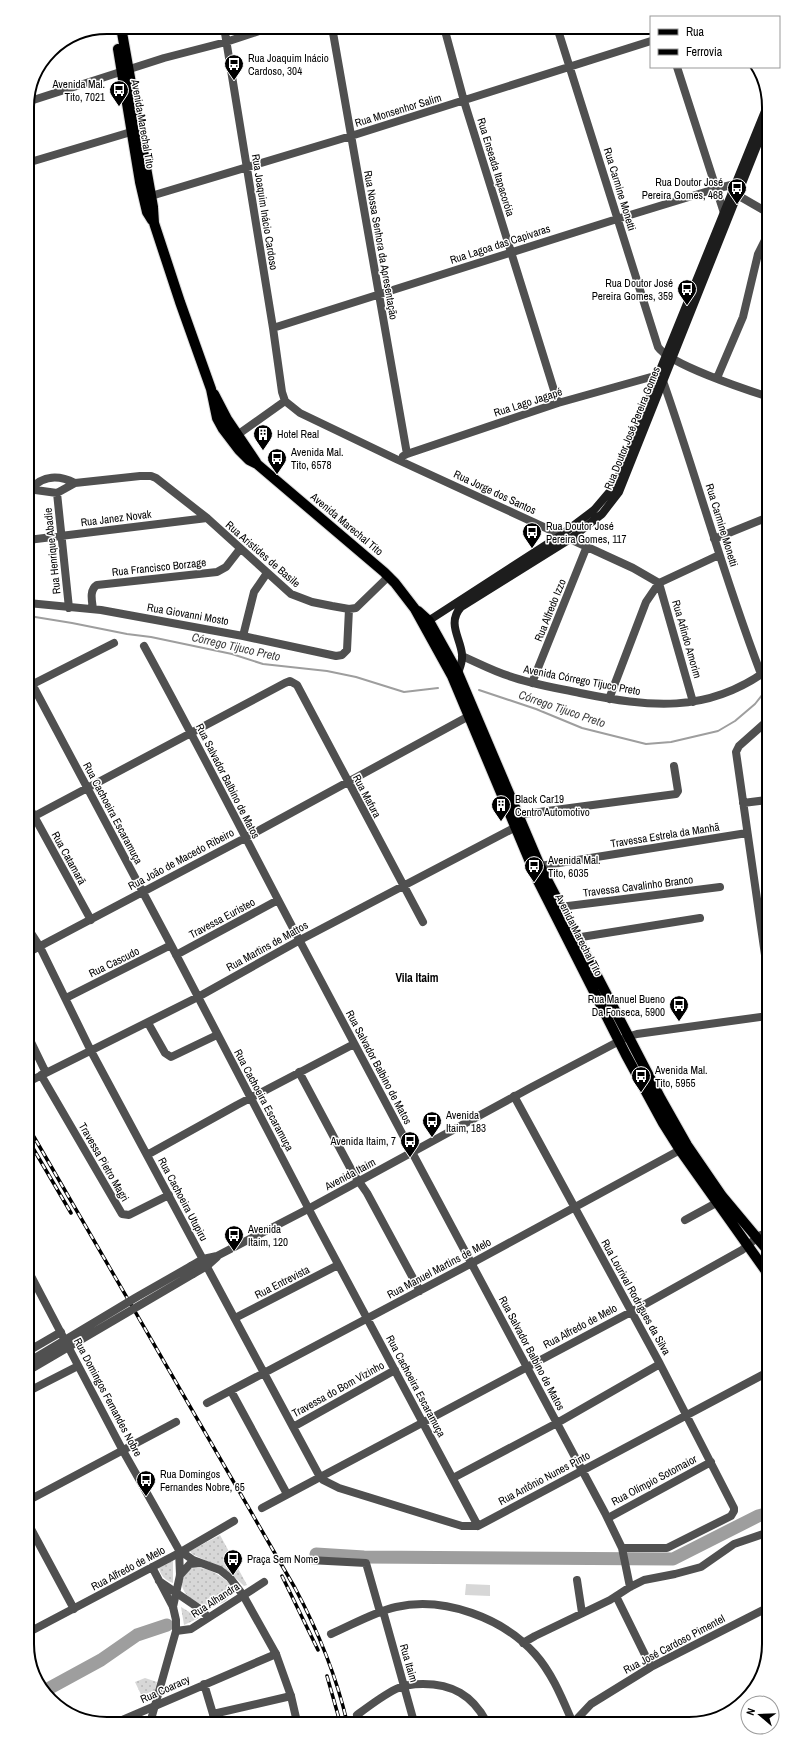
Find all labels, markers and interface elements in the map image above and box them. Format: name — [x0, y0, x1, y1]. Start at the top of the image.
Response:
legend — [650, 16, 780, 68]
text: Rua — [686, 24, 705, 40]
text: Ferrovia — [686, 44, 723, 60]
place label: Rua Joaquim Inácio Cardoso, 304 — [248, 51, 329, 78]
bus stop icon: Rua Joaquim Inácio Cardoso, 304 — [223, 53, 245, 81]
place label: Avenida Mal. Tito, 7021 — [52, 77, 105, 104]
street label: Avenida Marechal Tito — [128, 77, 158, 170]
bus stop icon: Avenida Mal. Tito, 7021 — [108, 79, 130, 107]
street label: Rua Monsenhor Salim — [353, 90, 443, 130]
street label: Rua Enseada Itapacoróia — [474, 116, 518, 218]
street label: Rua Carmine Monetti — [601, 146, 639, 232]
street label: Rua Joaquim Inácio Cardoso — [249, 153, 281, 271]
street label: Rua Nossa Senhora da Apresentação — [361, 169, 401, 321]
place label: Rua Doutor José Pereira Gomes, 468 — [642, 175, 723, 202]
bus stop icon: Rua Doutor José Pereira Gomes, 468 — [726, 177, 748, 205]
street label: Rua Lagoa das Capivaras — [448, 221, 552, 267]
place label: Rua Doutor José Pereira Gomes, 359 — [592, 276, 673, 303]
bus stop icon: Rua Doutor José Pereira Gomes, 359 — [676, 278, 698, 306]
street label: Rua Doutor José Pereira Gomes — [601, 364, 663, 492]
street label: Rua Lago Jagapé — [492, 384, 564, 420]
building icon: Hotel Real — [252, 423, 274, 451]
place label: Hotel Real — [277, 427, 319, 441]
place label: Avenida Mal. Tito, 6578 — [290, 445, 344, 472]
bus stop icon: Avenida Mal. Tito, 6578 — [266, 447, 288, 475]
street label: Rua Jorge dos Santos — [452, 467, 539, 517]
street label: Rua Carmine Monetti — [703, 482, 741, 568]
street label: Avenida Marechal Tito — [307, 489, 386, 558]
street label: Rua Henrique Abadie — [41, 507, 63, 595]
street label: Rua Janez Novak — [80, 507, 153, 529]
street label: Rua Aristides de Basile — [223, 518, 303, 590]
place label: Rua Doutor José Pereira Gomes, 117 — [546, 519, 627, 546]
bus stop icon: Rua Doutor José Pereira Gomes, 117 — [521, 521, 543, 549]
street label: Rua Francisco Borzage — [111, 555, 207, 579]
street label: Rua Alfredo Izzo — [531, 577, 569, 643]
street label: Rua Arlindo Amorim — [669, 598, 705, 680]
street label: Rua Giovanni Mosto — [146, 600, 230, 628]
water label: Córrego Tijuco Preto — [190, 629, 282, 665]
street label: Avenida Córrego Tijuco Preto — [521, 662, 642, 698]
water label: Córrego Tijuco Preto — [517, 687, 608, 731]
street label: Rua Salvador Balbino de Matos — [193, 721, 263, 841]
street label: Rua Cachoeira Escaramuça — [80, 760, 146, 866]
street label: Rua Mafura — [350, 772, 384, 820]
place label: Black Car19 Centro Automotivo — [515, 792, 590, 819]
building icon: Black Car19 Centro Automotivo — [490, 794, 512, 822]
street label: Travessa Estrela da Manhã — [610, 819, 720, 851]
street label: Rua João de Macedo Ribeiro — [126, 825, 236, 893]
street label: Rua Catamarã — [49, 829, 89, 887]
place label: Avenida Mal. Tito, 6035 — [547, 853, 601, 880]
bus stop icon: Avenida Mal. Tito, 6035 — [523, 855, 545, 883]
street label: Travessa Cavalinho Branco — [582, 872, 694, 900]
street label: Avenida Marechal Tito — [552, 891, 606, 978]
street label: Travessa Euristeo — [187, 895, 257, 941]
street label: Rua Martins de Mattos — [224, 918, 311, 974]
street label: Rua Cascudo — [86, 944, 142, 980]
district label: Vila Itaim — [395, 970, 439, 986]
place label: Rua Manuel Bueno Da Fonseca, 5900 — [588, 992, 665, 1019]
bus stop icon: Rua Manuel Bueno Da Fonseca, 5900 — [668, 994, 690, 1022]
street label: Rua Salvador Balbino de Matos — [343, 1007, 415, 1127]
street label: Rua Cachoeira Escaramuça — [231, 1047, 297, 1153]
place label: Avenida Mal. Tito, 5955 — [654, 1063, 708, 1090]
bus stop icon: Avenida Mal. Tito, 5955 — [630, 1065, 652, 1093]
place label: Avenida Itaim, 183 — [445, 1108, 486, 1135]
bus stop icon: Avenida Itaim, 183 — [421, 1110, 443, 1138]
street label: Travessa Pietro Magri — [76, 1120, 132, 1204]
bus stop icon: Avenida Itaim, 7 — [399, 1130, 421, 1158]
place label: Avenida Itaim, 7 — [329, 1134, 396, 1148]
street label: Rua Cachoeira Utupiru — [155, 1155, 211, 1243]
street label: Avenida Itaim — [321, 1155, 378, 1194]
place label: Avenida Itaim, 120 — [247, 1222, 288, 1249]
bus stop icon: Avenida Itaim, 120 — [223, 1224, 245, 1252]
street label: Rua Manuel Martins de Melo — [385, 1235, 493, 1301]
street label: Rua Lourival Rodrigues da Silva — [598, 1237, 674, 1357]
street label: Rua Entrevista — [252, 1262, 312, 1302]
street label: Rua Salvador Balbino de Matos — [496, 1293, 568, 1413]
street label: Rua Alfredo de Melo — [541, 1301, 619, 1351]
street label: Rua Cachoeira Escaramuça — [383, 1333, 449, 1439]
street label: Rua Domingos Fernandes Nobre — [71, 1335, 145, 1459]
street label: Travessa do Bom Vizinho — [289, 1358, 387, 1420]
street label: Rua Antônio Nunes Pinto — [496, 1448, 592, 1508]
street label: Rua Olímpio Sotomaior — [609, 1452, 699, 1508]
place label: Rua Domingos Fernandes Nobre, 65 — [160, 1467, 245, 1494]
bus stop icon: Rua Domingos Fernandes Nobre, 65 — [135, 1469, 157, 1497]
street label: Rua Alfredo de Melo — [89, 1543, 167, 1593]
bus stop icon: Praça Sem Nome — [222, 1548, 244, 1576]
place label: Praça Sem Nome — [247, 1552, 318, 1566]
street label: Rua Alhandra — [188, 1579, 242, 1621]
street label: Rua José Cardoso Pimentel — [621, 1611, 727, 1677]
street label: Rua Itaim — [397, 1642, 421, 1684]
street label: Rua Coaracy — [138, 1672, 192, 1706]
north arrow — [740, 1695, 780, 1735]
text: N — [743, 1706, 758, 1717]

